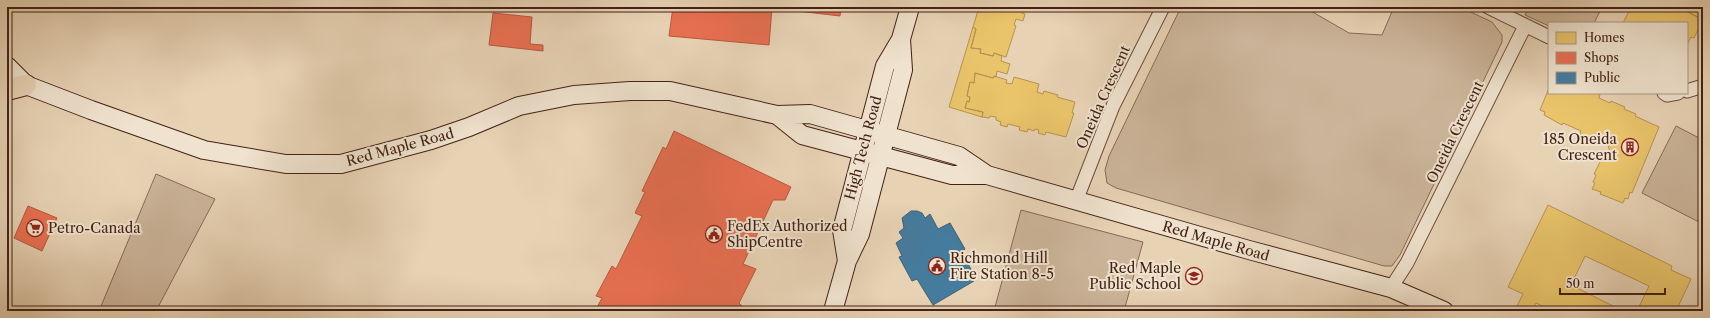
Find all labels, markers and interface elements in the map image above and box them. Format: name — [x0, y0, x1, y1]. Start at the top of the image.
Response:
legend — [1548, 22, 1688, 94]
text: Homes — [1584, 30, 1624, 45]
street label: Oneida Crescent — [1072, 42, 1134, 152]
text: Shops — [1584, 50, 1619, 65]
text: Public — [1584, 70, 1620, 85]
street label: Oneida Crescent — [1423, 78, 1488, 186]
street label: High Tech Road — [840, 93, 886, 202]
street label: Red Maple Road — [344, 124, 456, 170]
place label: 185 Oneida Crescent — [1543, 130, 1618, 164]
building icon: 185 Oneida Crescent — [1620, 137, 1640, 157]
place label: FedEx Authorized ShipCentre — [727, 217, 848, 251]
street label: Red Maple Road — [1160, 217, 1272, 265]
supermarket icon: Petro-Canada — [25, 218, 45, 238]
place label: Petro-Canada — [48, 219, 141, 237]
public building icon: FedEx Authorized ShipCentre — [704, 224, 724, 244]
place label: Richmond Hill Fire Station 8-5 — [950, 249, 1054, 283]
public building icon: Richmond Hill Fire Station 8-5 — [927, 256, 947, 276]
place label: Red Maple Public School — [1089, 259, 1181, 293]
school or university icon: Red Maple Public School — [1184, 266, 1204, 286]
scale bar — [1560, 270, 1665, 296]
text: 50 m — [1566, 276, 1595, 291]

